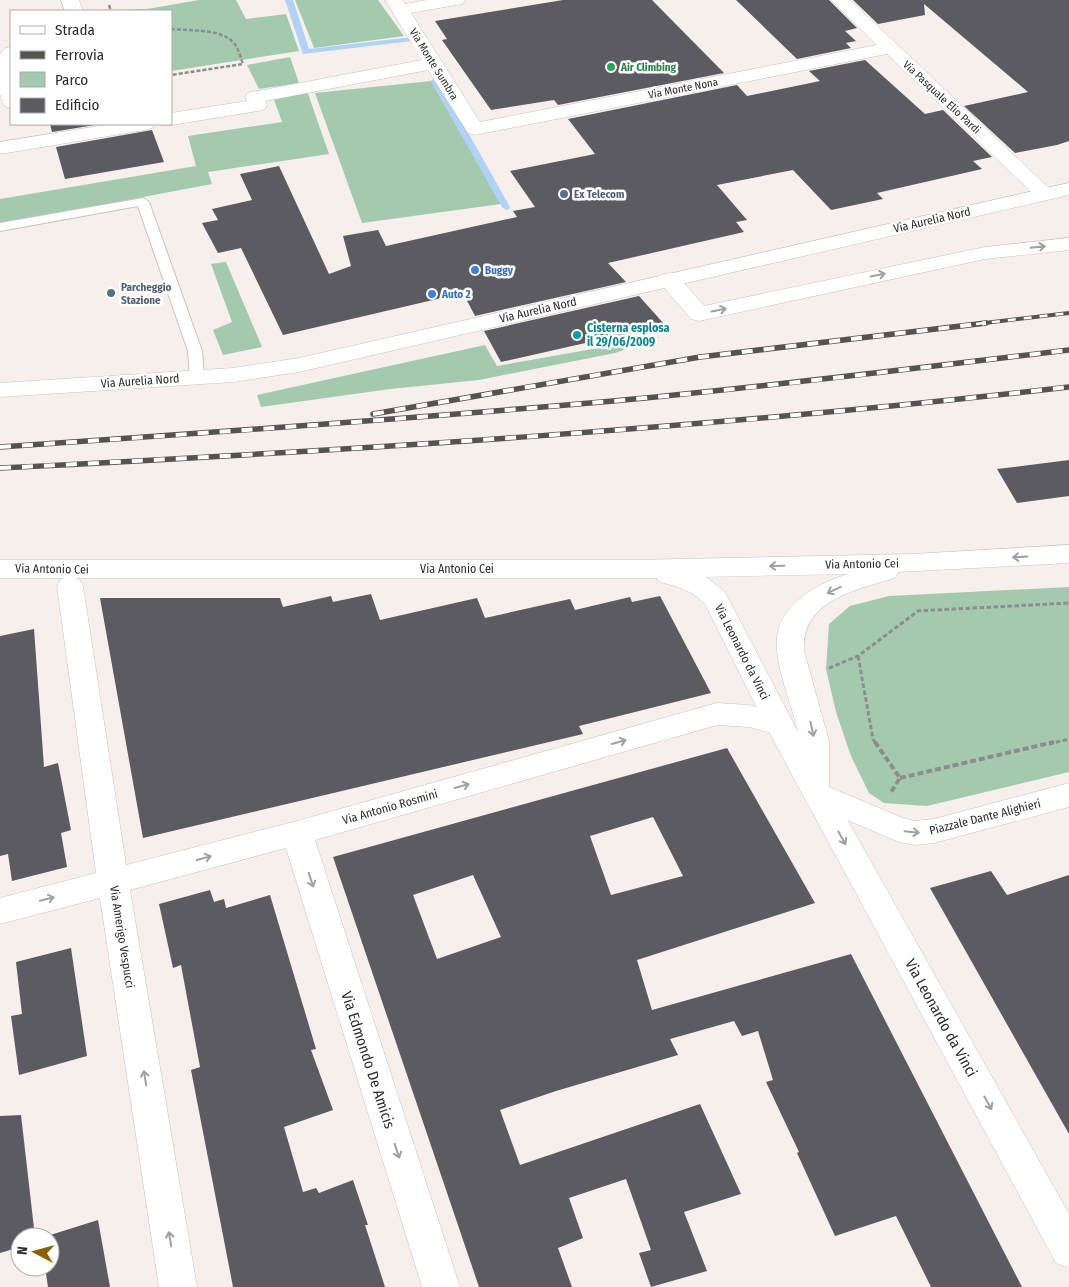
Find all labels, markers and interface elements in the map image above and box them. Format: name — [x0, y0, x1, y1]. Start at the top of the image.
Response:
legend — [10, 10, 172, 125]
text: Strada — [55, 21, 95, 39]
street label: Via Monte Sumbra — [406, 26, 461, 102]
text: Ferrovia — [55, 46, 104, 64]
street label: Via Pasquale Elio Pardi — [900, 58, 983, 137]
marker: Air Climbing — [605, 61, 617, 73]
place label: Air Climbing — [620, 61, 677, 74]
text: Parco — [55, 71, 88, 89]
street label: Via Monte Nona — [647, 75, 719, 102]
text: Edificio — [55, 96, 100, 114]
marker: Ex Telecom — [558, 188, 570, 200]
place label: Ex Telecom — [574, 188, 624, 201]
street label: Via Aurelia Nord — [892, 204, 972, 236]
one-way arrow — [1029, 242, 1045, 252]
marker: Buggy — [469, 264, 481, 276]
place label: Buggy — [485, 264, 514, 277]
one-way arrow — [869, 270, 885, 280]
place label: Parcheggio Stazione — [121, 281, 172, 307]
marker: Parcheggio Stazione — [105, 287, 117, 299]
marker: Auto 2 — [426, 288, 438, 300]
place label: Auto 2 — [441, 288, 471, 301]
street label: Via Aurelia Nord — [498, 294, 578, 326]
one-way arrow — [710, 305, 726, 314]
place label: Cisterna esplosa il 29/06/2009 — [587, 321, 670, 349]
marker: Cisterna esplosa il 29/06/2009 — [571, 329, 583, 341]
street label: Via Aurelia Nord — [100, 371, 180, 391]
one-way arrow — [1013, 553, 1029, 562]
street label: Via Antonio Cei — [825, 556, 899, 572]
street label: Via Antonio Cei — [15, 561, 89, 577]
one-way arrow — [769, 561, 785, 570]
street label: Via Antonio Cei — [420, 562, 494, 576]
one-way arrow — [827, 586, 842, 596]
street label: Via Leonardo da Vinci — [712, 602, 772, 702]
one-way arrow — [808, 721, 817, 737]
one-way arrow — [610, 737, 626, 746]
one-way arrow — [454, 781, 470, 791]
street label: Via Antonio Rosmini — [341, 787, 439, 827]
street label: Piazzale Dante Alighieri — [928, 796, 1042, 838]
one-way arrow — [904, 827, 920, 837]
one-way arrow — [838, 830, 847, 845]
one-way arrow — [196, 853, 212, 862]
one-way arrow — [307, 872, 316, 887]
street label: Via Amerigo Vespucci — [107, 885, 137, 989]
one-way arrow — [39, 894, 55, 903]
street label: Via Leonardo da Vinci — [901, 956, 981, 1080]
street label: Via Edmondo De Amicis — [337, 989, 399, 1131]
one-way arrow — [139, 1071, 149, 1087]
one-way arrow — [983, 1095, 993, 1110]
one-way arrow — [393, 1143, 403, 1159]
north arrow — [10, 1227, 60, 1277]
one-way arrow — [165, 1231, 175, 1247]
text: N — [14, 1246, 31, 1256]

